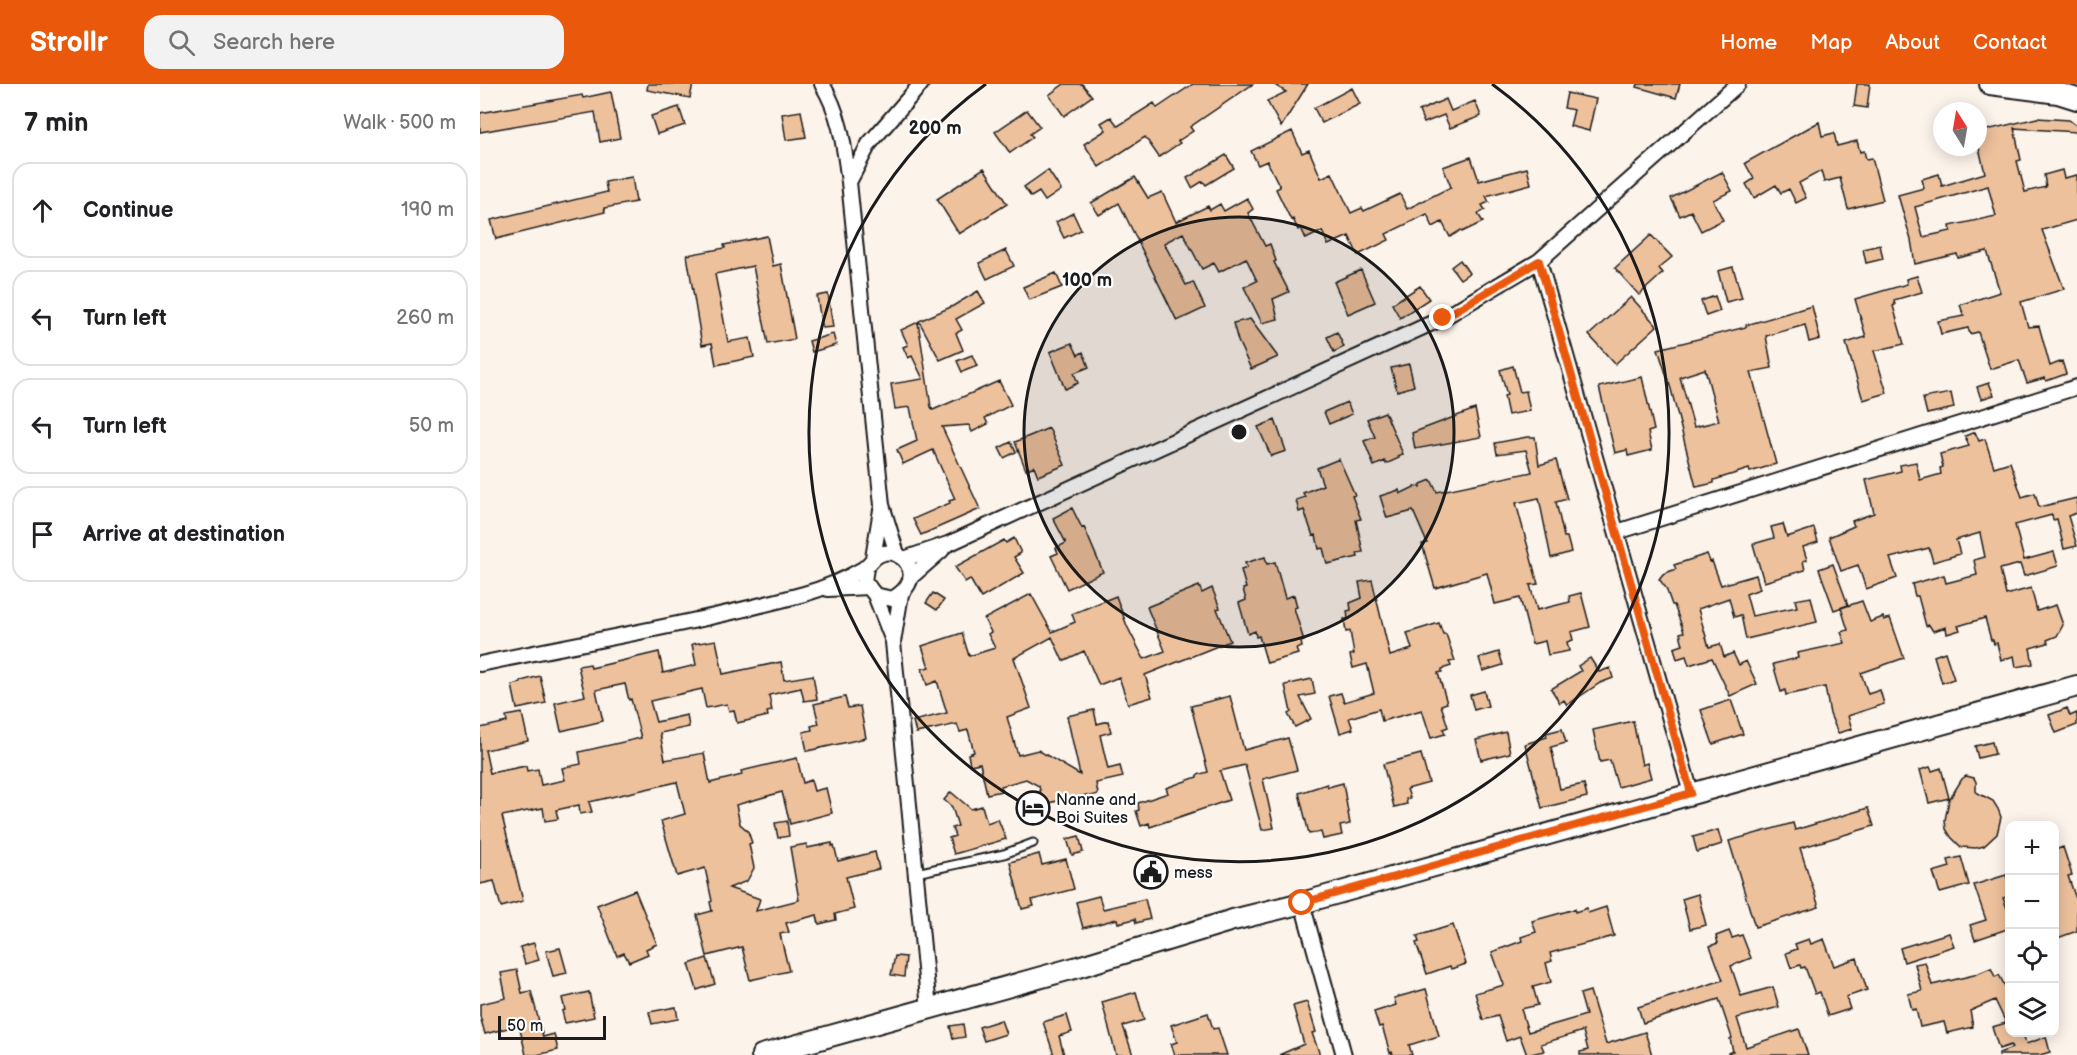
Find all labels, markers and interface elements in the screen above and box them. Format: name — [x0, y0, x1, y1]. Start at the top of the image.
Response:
search box — [144, 15, 564, 69]
text: Strollr — [30, 26, 108, 59]
icon: search — [165, 26, 198, 59]
text: Search here — [213, 29, 335, 56]
text: Home — [1720, 30, 1777, 55]
text: Map — [1810, 30, 1852, 55]
text: About — [1885, 30, 1940, 55]
text: Contact — [1973, 30, 2047, 55]
north arrow — [1933, 102, 1987, 156]
text: 7 min — [24, 108, 88, 139]
text: Walk · 500 m — [343, 111, 456, 135]
text: 200 m — [908, 118, 962, 139]
icon: ahead — [26, 194, 59, 227]
text: Continue — [83, 197, 173, 224]
text: 190 m — [401, 198, 454, 222]
text: 100 m — [1062, 270, 1112, 291]
icon: left — [26, 302, 59, 335]
route end — [1429, 304, 1455, 330]
text: Turn left — [83, 305, 167, 332]
text: 260 m — [396, 306, 454, 330]
icon: left — [26, 410, 59, 443]
text: Turn left — [83, 413, 167, 440]
text: 50 m — [409, 414, 454, 438]
centre of rings — [1229, 422, 1249, 442]
icon: arrive — [26, 518, 59, 551]
text: Arrive at destination — [83, 521, 285, 548]
hotel icon: Nanne and Boi Suites — [1015, 790, 1051, 826]
place label: Nanne and Boi Suites — [1056, 791, 1136, 828]
map controls — [2005, 821, 2059, 1037]
button: + — [2005, 821, 2059, 875]
public building icon: mess — [1133, 854, 1169, 890]
place label: mess — [1174, 864, 1213, 883]
button: − — [2005, 875, 2059, 929]
route start — [1288, 889, 1314, 915]
button: locate — [2005, 929, 2059, 983]
button: layers — [2005, 983, 2059, 1037]
scale bar — [498, 1013, 606, 1040]
text: 50 m — [507, 1017, 543, 1036]

